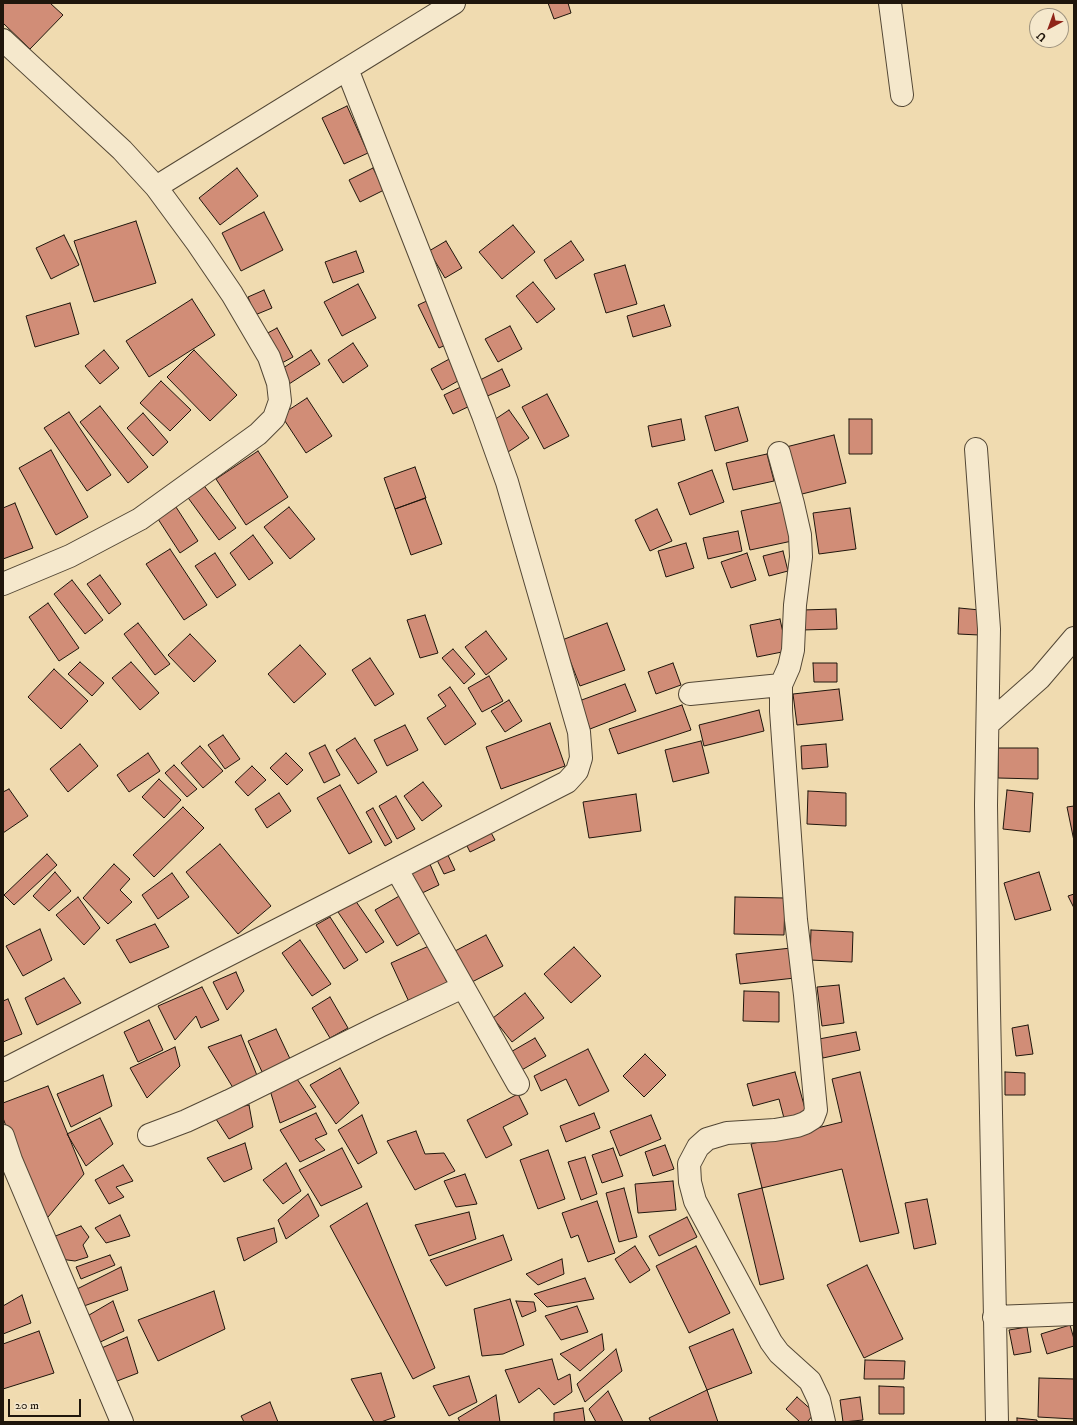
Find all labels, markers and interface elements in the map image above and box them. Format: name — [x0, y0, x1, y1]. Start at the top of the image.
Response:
north arrow — [1029, 8, 1069, 48]
text: U — [1034, 28, 1050, 44]
scale bar — [10, 1391, 83, 1417]
text: 20 m — [15, 1398, 39, 1413]

